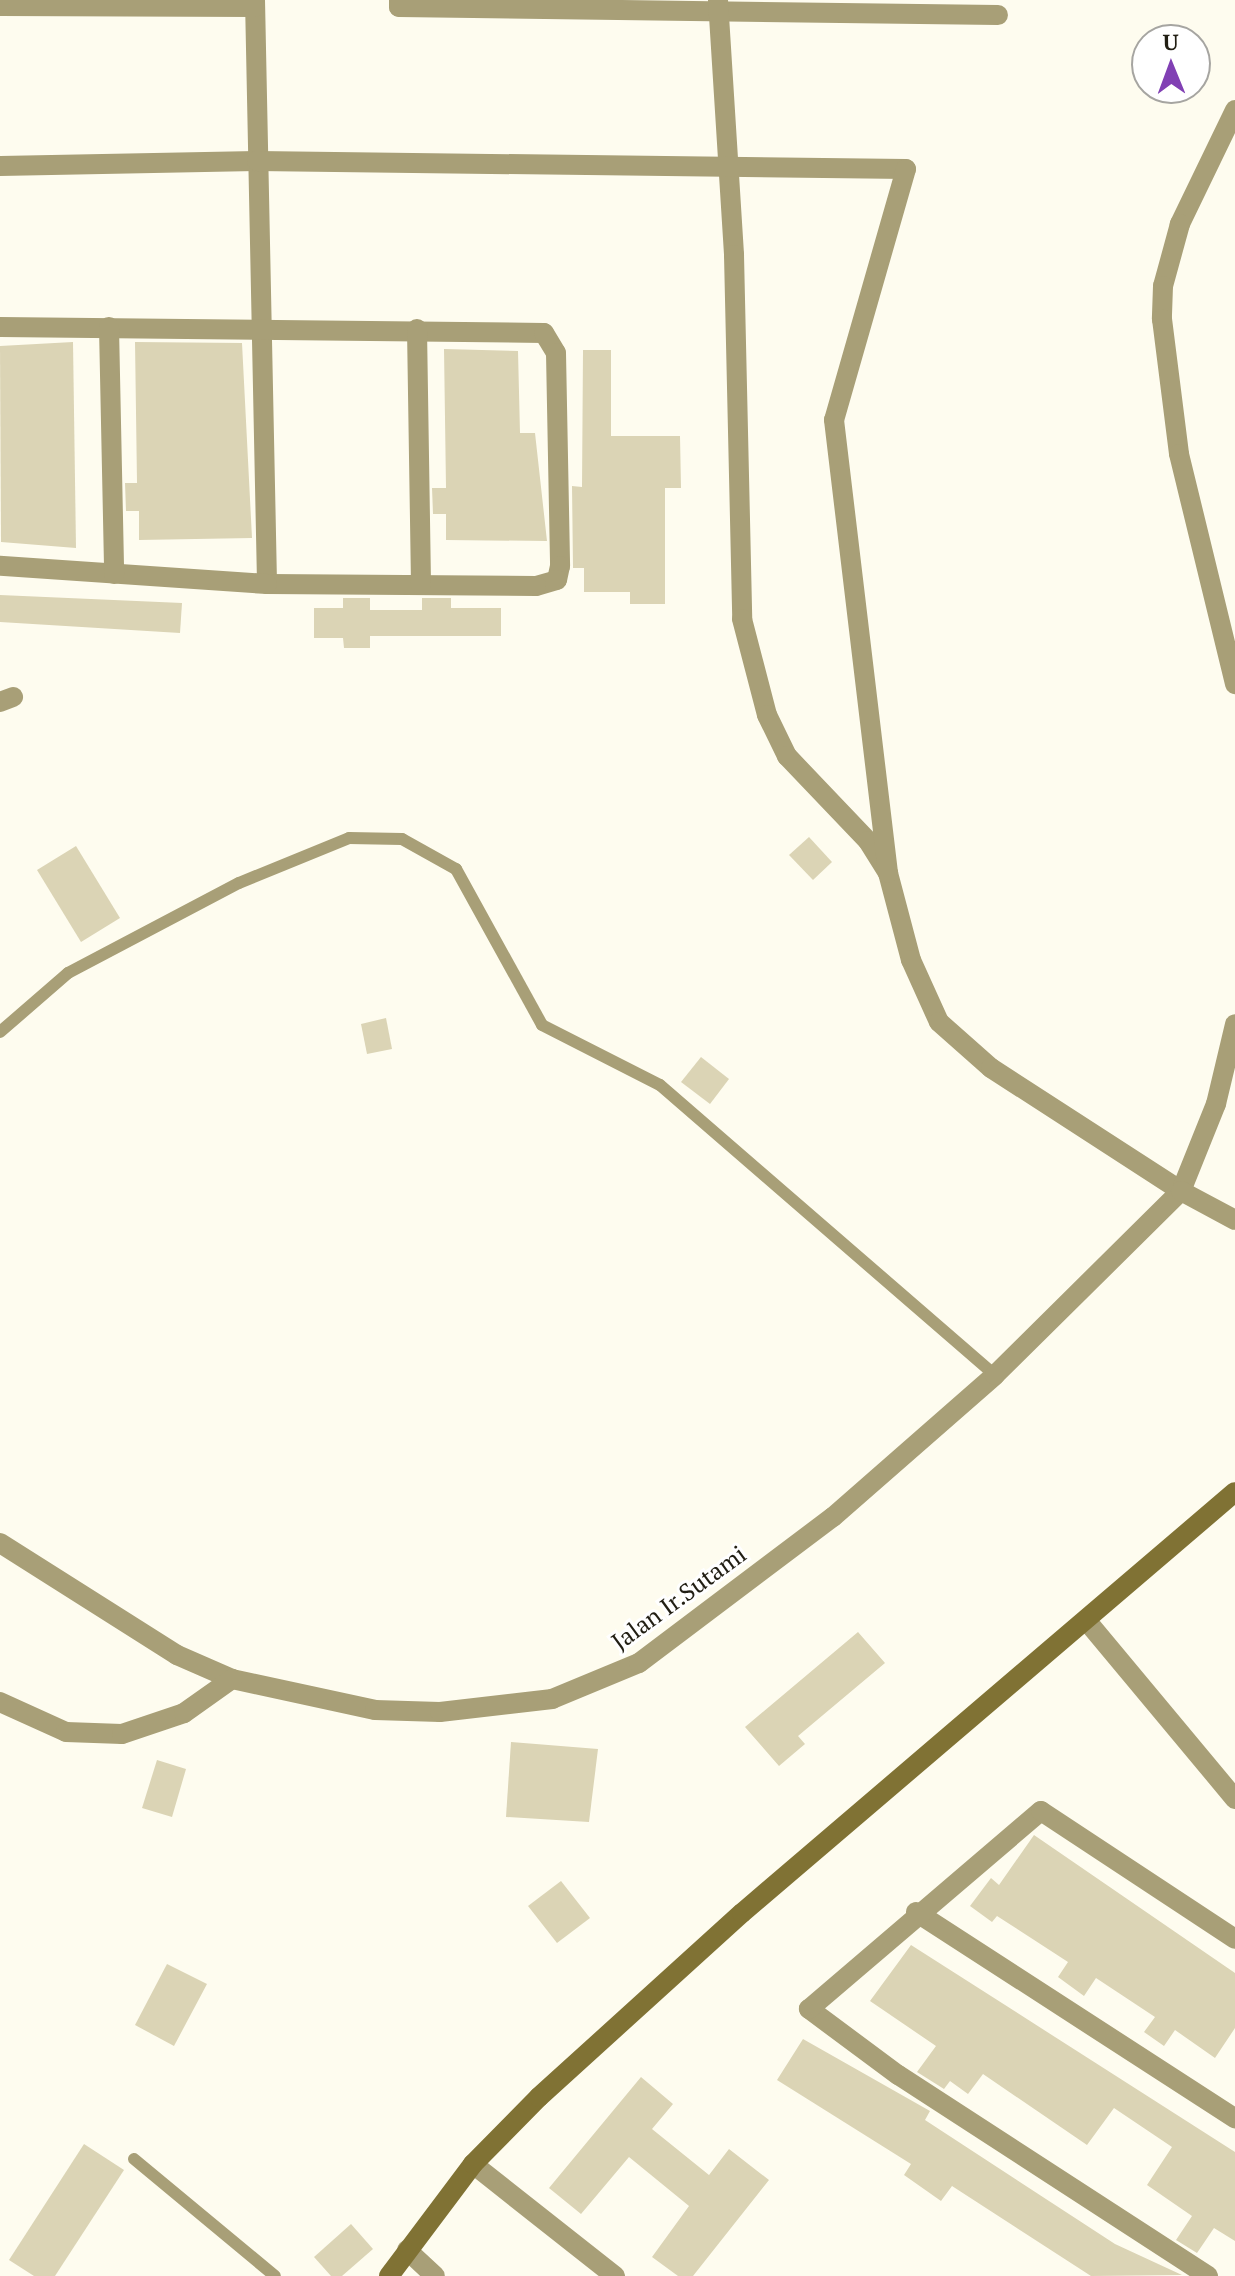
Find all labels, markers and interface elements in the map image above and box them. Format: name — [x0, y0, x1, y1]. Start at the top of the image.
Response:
north arrow — [1131, 24, 1211, 104]
text: U — [1162, 27, 1179, 56]
street label: Jalan Ir.Sutami — [606, 1540, 752, 1656]

